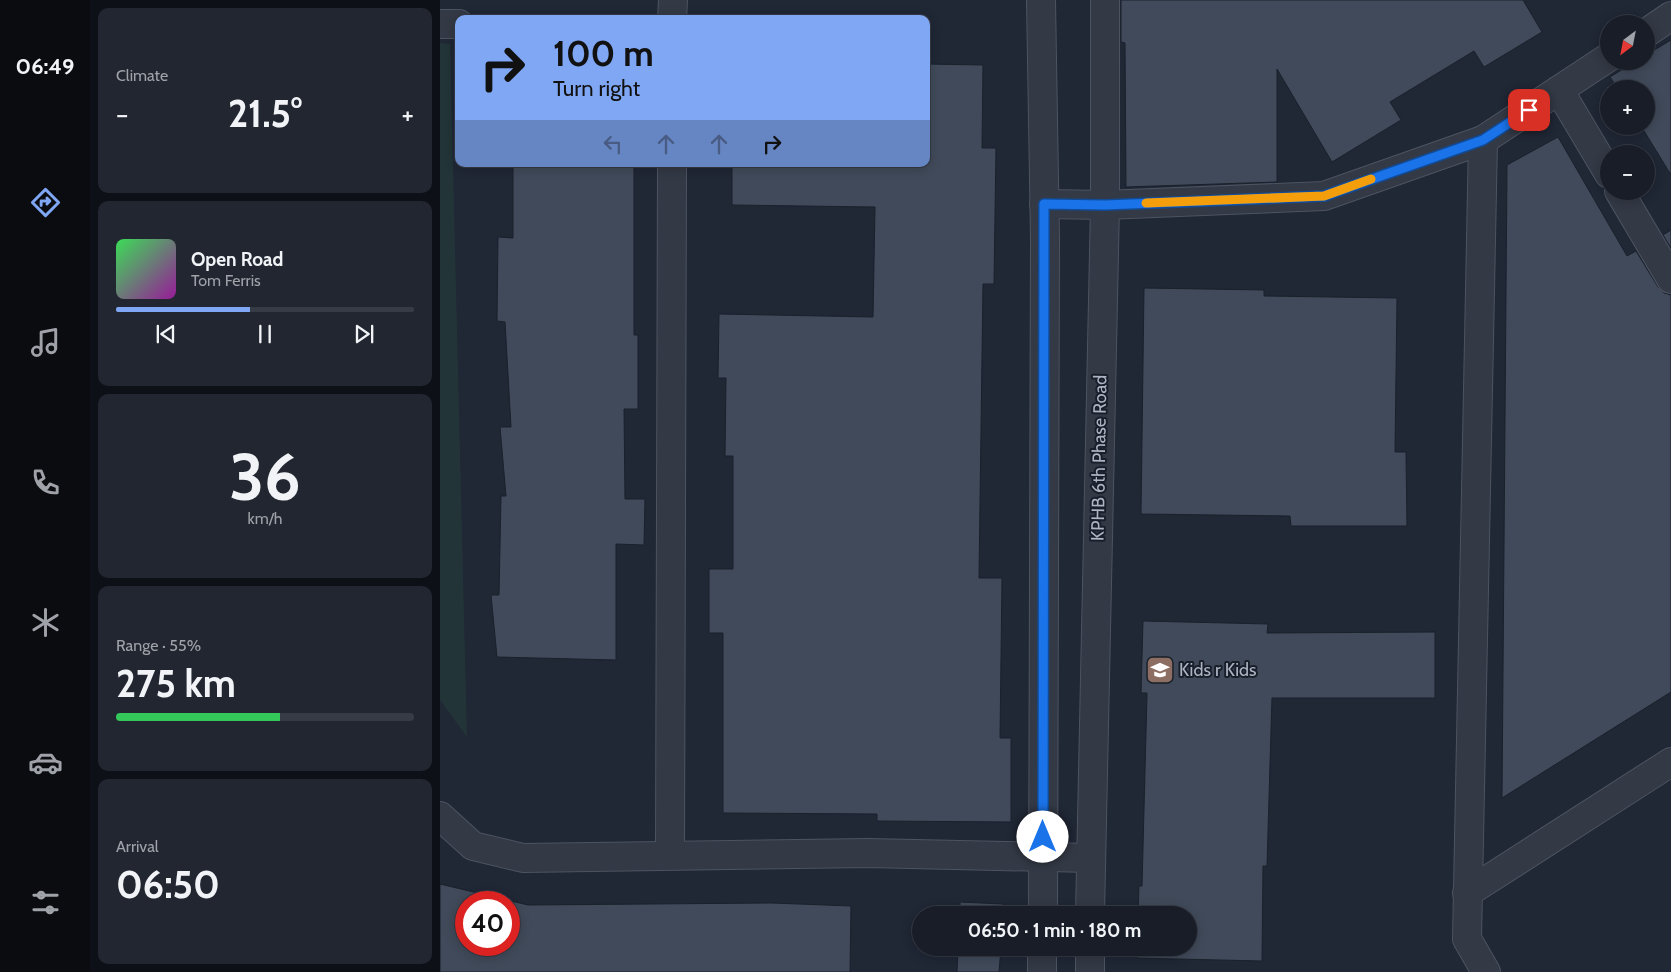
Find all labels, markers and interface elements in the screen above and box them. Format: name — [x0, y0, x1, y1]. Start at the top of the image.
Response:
north arrow — [1600, 15, 1655, 70]
map controls — [1600, 15, 1655, 200]
text: 100 m — [553, 32, 654, 75]
icon: right — [470, 35, 535, 100]
text: 06:49 — [16, 53, 74, 80]
text: Climate — [116, 66, 168, 85]
text: Turn right — [553, 75, 640, 102]
button: + — [1600, 80, 1655, 135]
pin — [1508, 89, 1550, 131]
text: 21.5° — [228, 90, 302, 137]
icon: arrive — [1515, 96, 1543, 124]
text: − — [116, 97, 128, 131]
text: + — [402, 97, 414, 131]
icon: left — [599, 130, 627, 158]
icon: ahead — [652, 130, 680, 158]
icon: ahead — [705, 130, 733, 158]
icon: right — [758, 130, 786, 158]
button: − — [1600, 145, 1655, 200]
icon: directions — [28, 185, 63, 220]
text: Open Road — [191, 248, 283, 271]
text: Tom Ferris — [191, 271, 261, 290]
icon: previous — [152, 320, 180, 348]
icon: pause — [251, 320, 279, 348]
icon: next — [350, 320, 378, 348]
icon: music — [28, 325, 63, 360]
street label: KPHB 6th Phase Road — [1087, 375, 1111, 541]
text: 36 — [229, 437, 301, 516]
icon: phone — [28, 465, 63, 500]
text: km/h — [247, 509, 283, 528]
icon: climate — [28, 605, 63, 640]
text: Range · 55% — [116, 636, 201, 655]
school or university icon: Kids r Kids — [1145, 655, 1175, 685]
place label: Kids r Kids — [1179, 659, 1257, 681]
text: 275 km — [116, 660, 236, 707]
icon: car — [28, 745, 63, 780]
position arrow — [1016, 810, 1068, 862]
text: Arrival — [116, 837, 159, 856]
text: 06:50 — [116, 861, 220, 908]
icon: filters — [28, 885, 63, 920]
speed limit sign: 40 — [455, 891, 520, 956]
text: 06:50 · 1 min · 180 m — [968, 919, 1141, 942]

